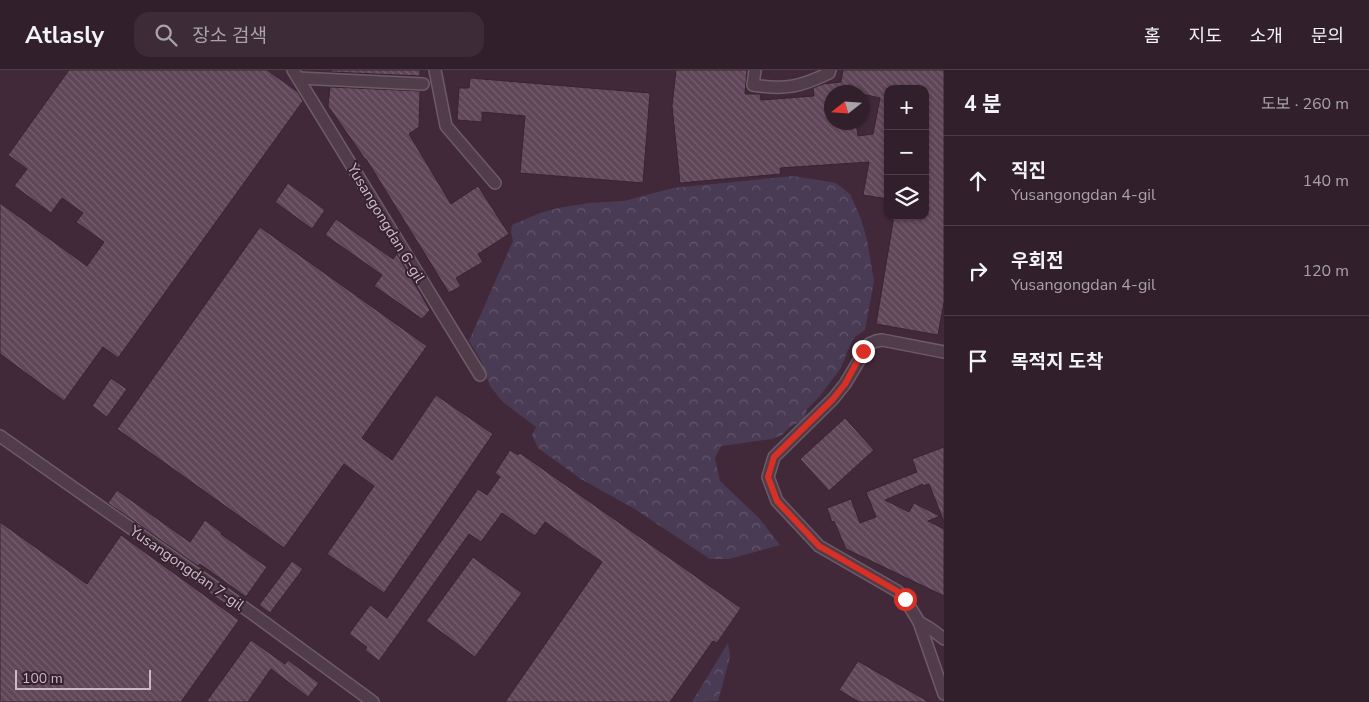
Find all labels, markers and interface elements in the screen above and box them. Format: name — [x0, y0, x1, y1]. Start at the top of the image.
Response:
search box — [134, 12, 484, 57]
text: Atlasly — [25, 19, 104, 51]
icon: search — [152, 21, 180, 49]
text: 장소 검색 — [192, 23, 267, 49]
text: 홈 — [1144, 24, 1161, 48]
text: 지도 — [1189, 24, 1222, 48]
text: 소개 — [1250, 24, 1283, 48]
text: 문의 — [1311, 24, 1344, 48]
north arrow — [824, 85, 869, 130]
map controls — [884, 85, 929, 220]
button: + — [884, 85, 929, 130]
text: 4 분 — [964, 90, 1002, 118]
text: 도보 · 260 m — [1261, 93, 1349, 115]
button: − — [884, 130, 929, 175]
text: 직진 — [1011, 158, 1046, 184]
street label: Yusangongdan 6-gil — [342, 159, 430, 287]
icon: ahead — [964, 167, 992, 195]
text: 140 m — [1302, 170, 1349, 192]
button: layers — [884, 175, 929, 220]
text: Yusangongdan 4-gil — [1011, 184, 1156, 206]
text: 우회전 — [1011, 248, 1063, 274]
icon: right — [964, 257, 992, 285]
text: 120 m — [1302, 260, 1349, 282]
text: Yusangongdan 4-gil — [1011, 274, 1156, 296]
route end — [852, 340, 875, 363]
icon: arrive — [964, 347, 992, 375]
text: 목적지 도착 — [1011, 349, 1104, 375]
street label: Yusangongdan 7-gil — [125, 520, 249, 615]
route start — [894, 588, 917, 611]
scale bar — [15, 667, 151, 690]
text: 100 m — [22, 669, 63, 688]

